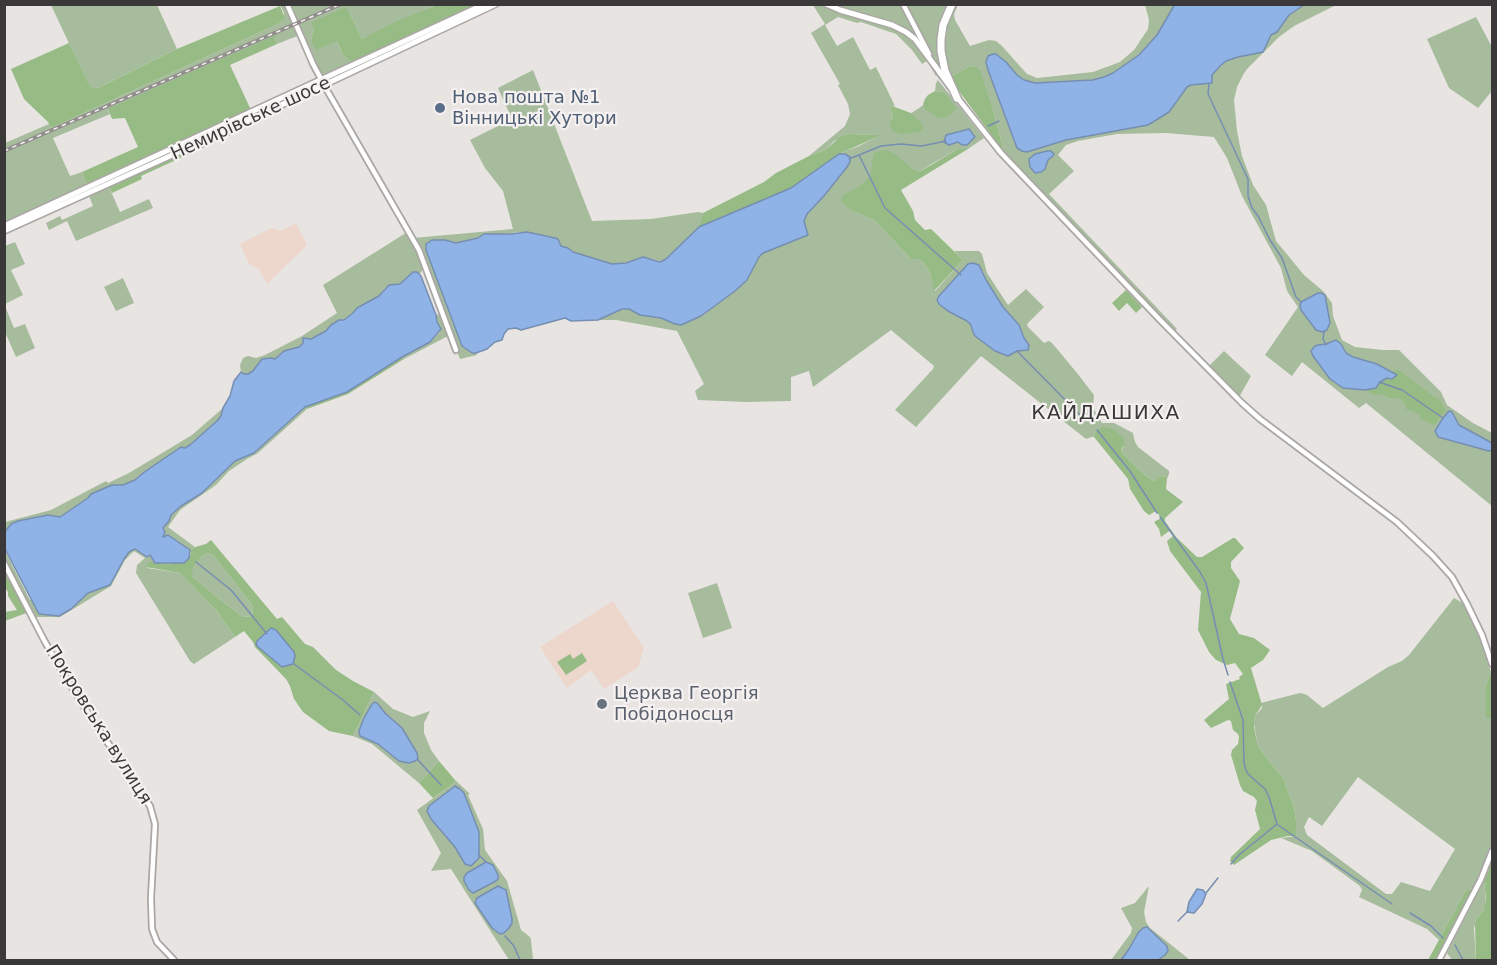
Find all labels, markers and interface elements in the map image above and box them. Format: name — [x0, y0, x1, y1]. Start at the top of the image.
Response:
street label: Немирівське шосе — [168, 73, 334, 165]
place label: Нова пошта №1 Вінницькі Хутори — [452, 87, 617, 130]
marker: Нова пошта №1 Вінницькі Хутори — [433, 101, 447, 115]
district label: КАЙДАШИХА — [1031, 402, 1181, 426]
street label: Покровська вулиця — [40, 641, 156, 809]
place label: Церква Георгія Побідоносця — [614, 683, 758, 726]
marker: Церква Георгія Побідоносця — [595, 697, 609, 711]

